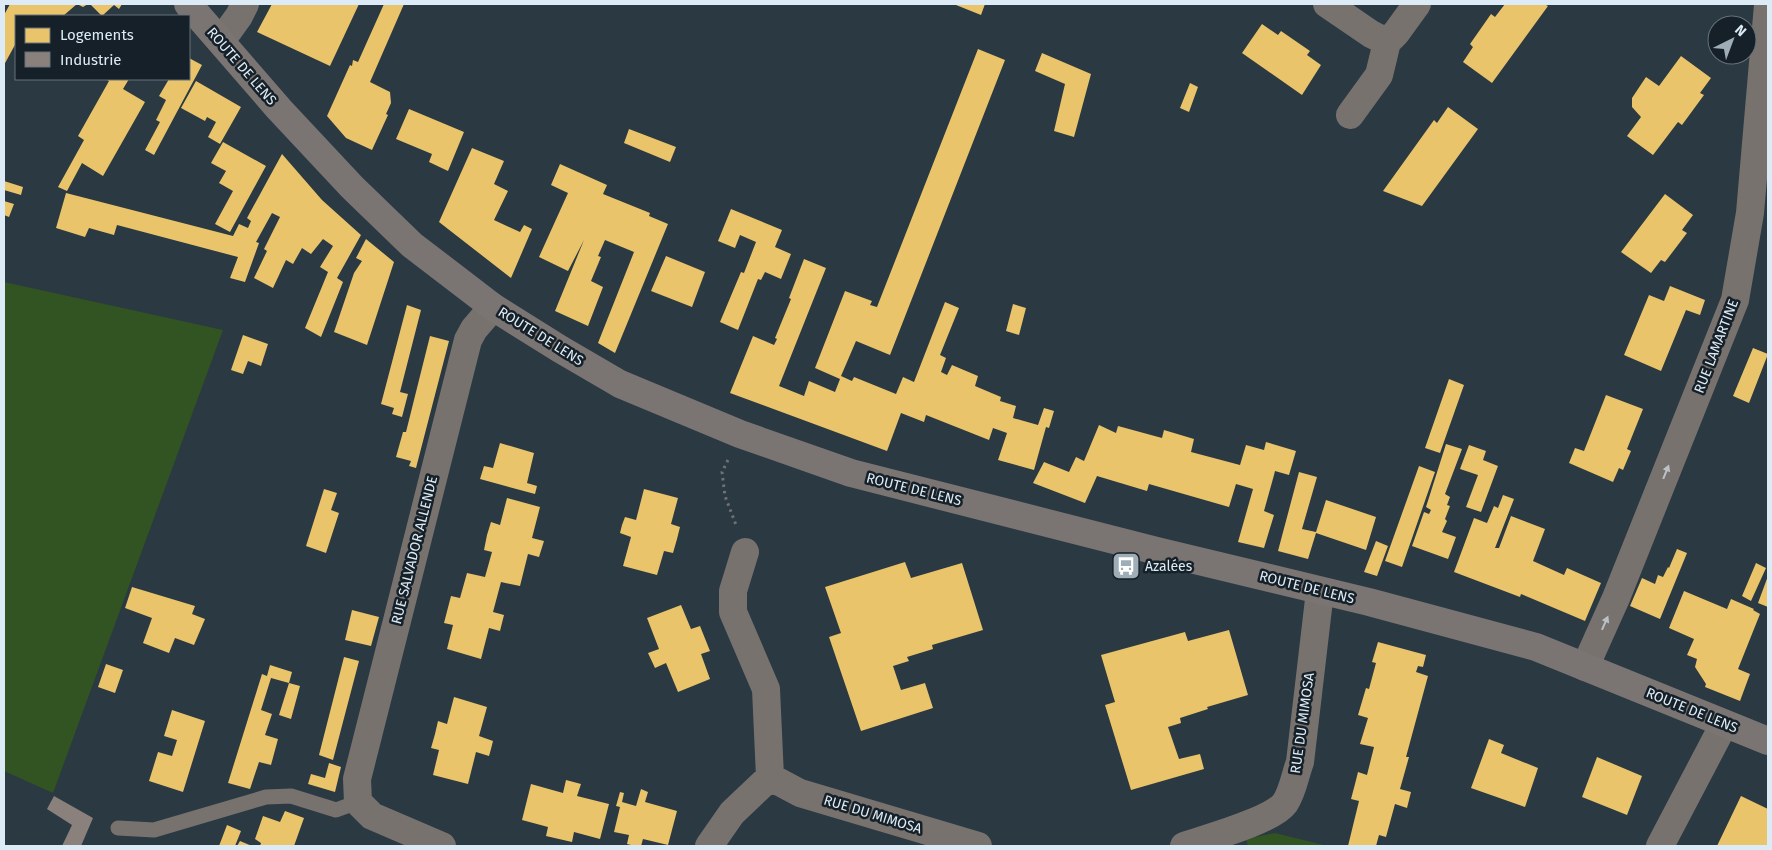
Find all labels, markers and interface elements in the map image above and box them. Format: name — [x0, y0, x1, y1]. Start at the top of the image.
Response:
legend — [15, 15, 190, 80]
north arrow — [1707, 15, 1757, 65]
text: N — [1731, 21, 1750, 40]
street label: ROUTE DE LENS — [203, 24, 280, 109]
text: Logements — [60, 26, 134, 44]
text: Industrie — [60, 51, 122, 69]
street label: RUE LAMARTINE — [1691, 297, 1742, 396]
street label: ROUTE DE LENS — [495, 303, 587, 370]
one-way arrow — [1662, 464, 1670, 479]
street label: ROUTE DE LENS — [864, 469, 964, 510]
street label: RUE SALVADOR ALLENDE — [388, 474, 441, 626]
bus stop icon: Azalées — [1111, 551, 1141, 581]
place label: Azalées — [1145, 558, 1193, 575]
street label: ROUTE DE LENS — [1257, 567, 1357, 608]
one-way arrow — [1601, 616, 1609, 630]
street label: RUE DU MIMOSA — [1287, 671, 1318, 775]
street label: ROUTE DE LENS — [1643, 684, 1741, 737]
street label: RUE DU MIMOSA — [822, 791, 924, 838]

